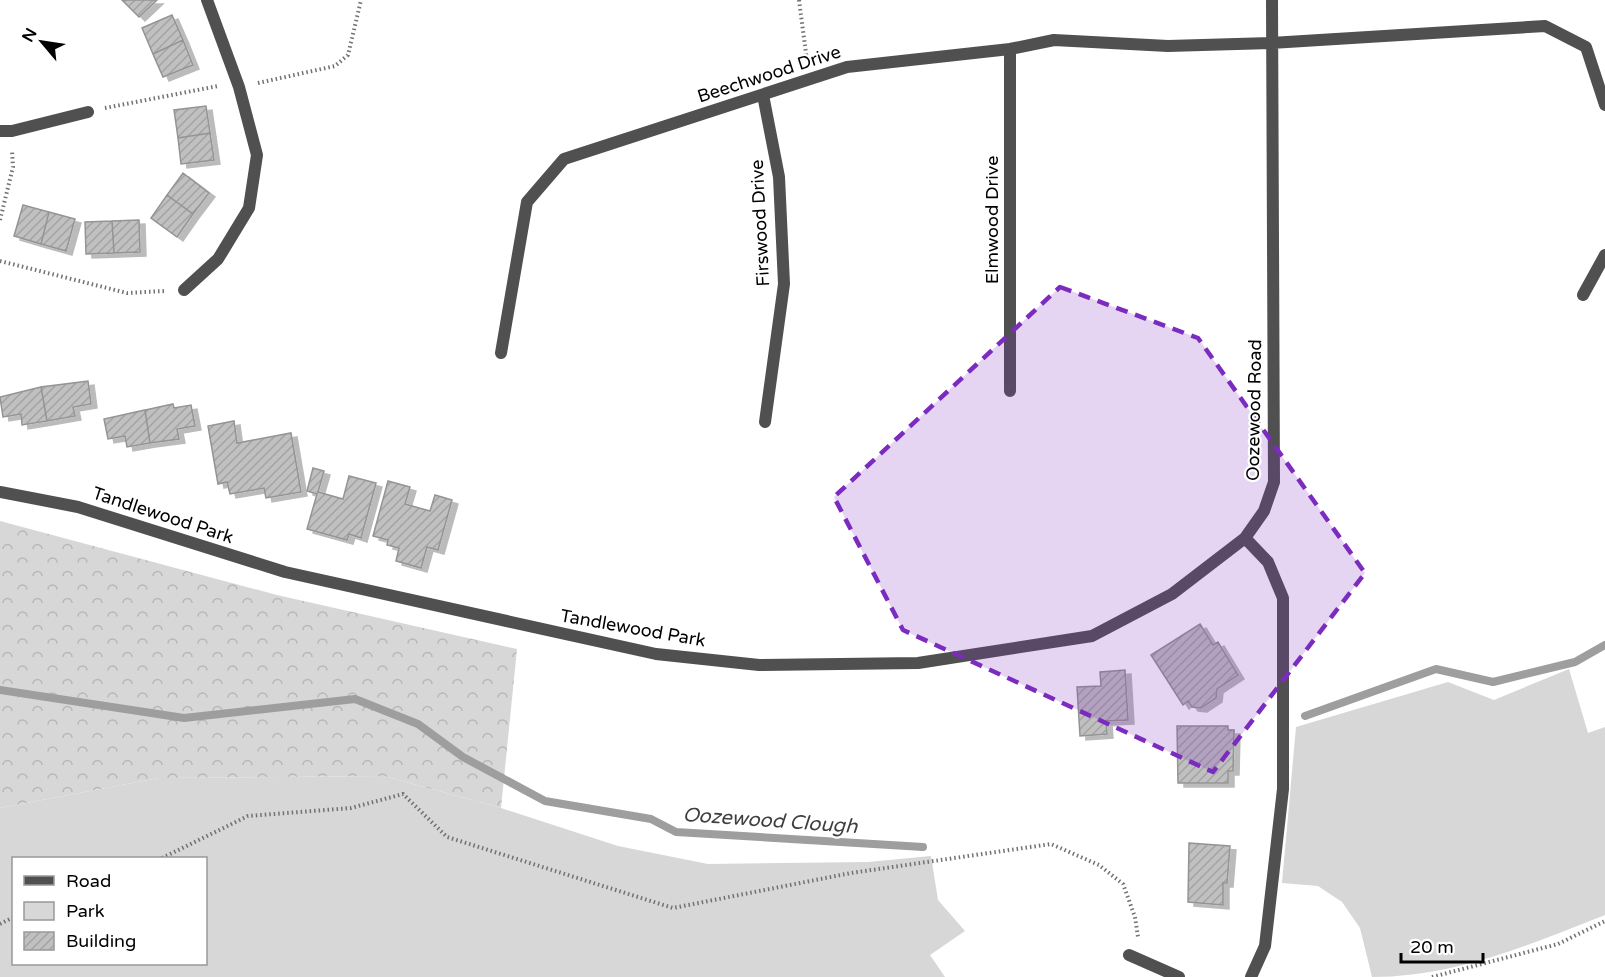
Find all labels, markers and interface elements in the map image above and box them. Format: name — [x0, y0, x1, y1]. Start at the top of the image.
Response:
north arrow — [12, 12, 72, 72]
text: N — [18, 25, 42, 46]
street label: Beechwood Drive — [694, 40, 844, 108]
street label: Elmwood Drive — [981, 156, 1003, 284]
street label: Firswood Drive — [746, 159, 774, 287]
street label: Oozewood Road — [1242, 339, 1266, 481]
street label: Tandlewood Park — [90, 482, 236, 548]
street label: Tandlewood Park — [559, 604, 707, 652]
water label: Oozewood Clough — [682, 803, 859, 839]
legend — [12, 857, 207, 965]
text: Road — [66, 870, 111, 892]
text: Park — [66, 900, 105, 922]
scale bar — [1401, 926, 1484, 964]
text: Building — [66, 930, 136, 952]
text: 20 m — [1410, 936, 1454, 958]

